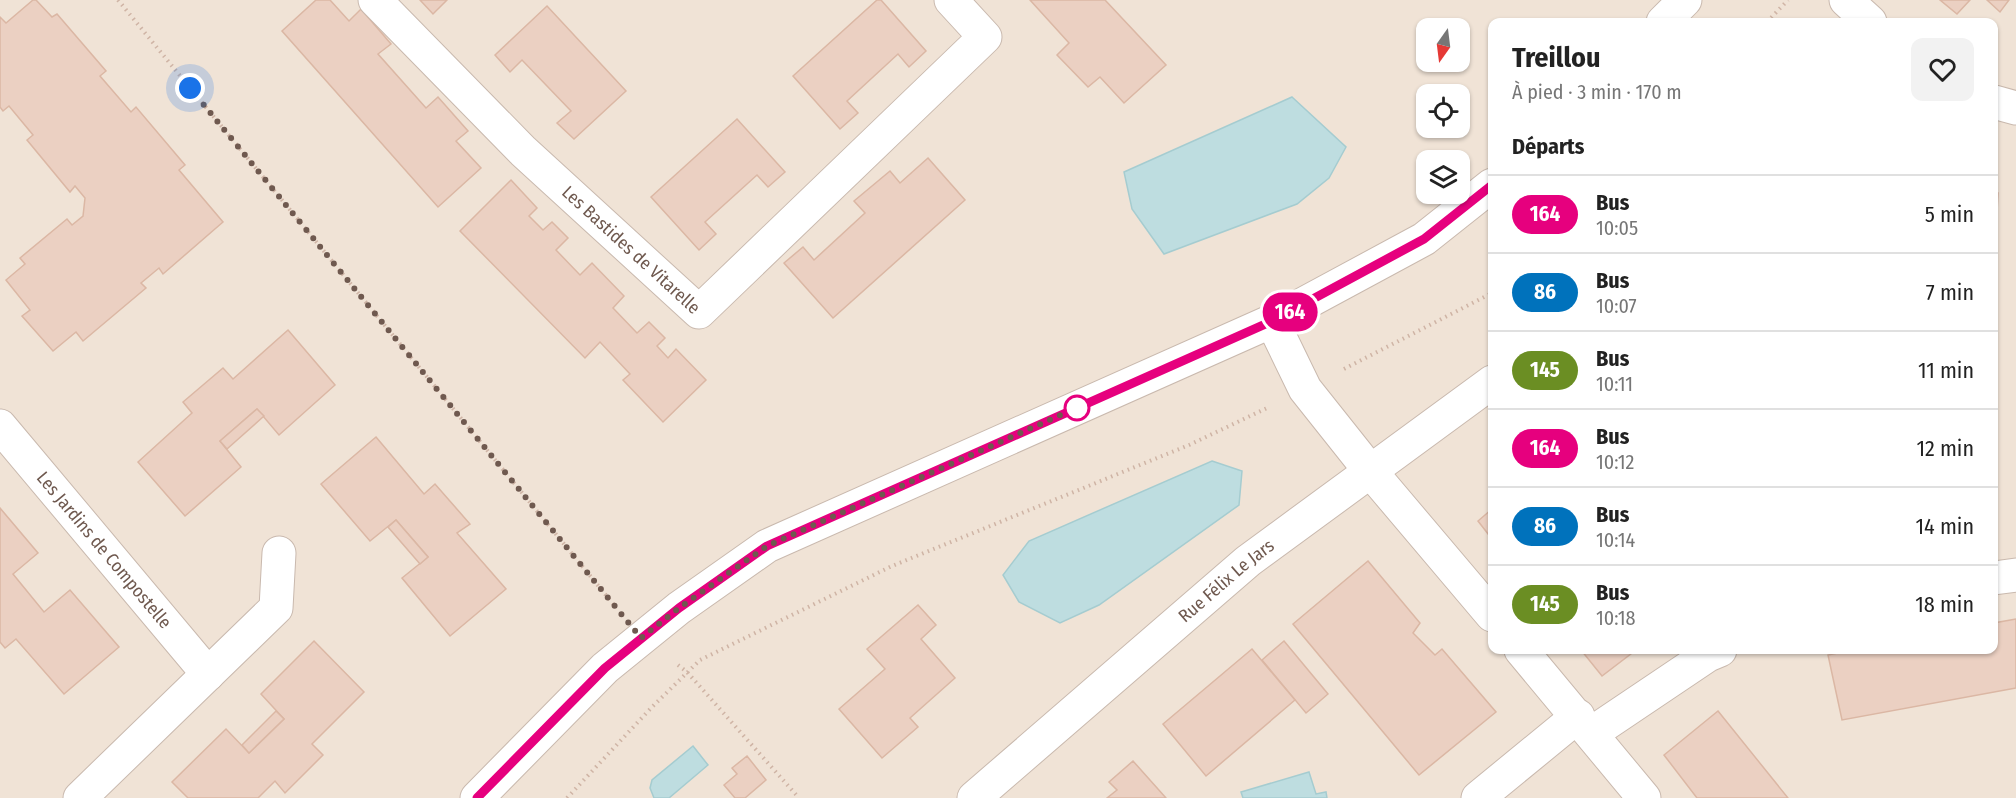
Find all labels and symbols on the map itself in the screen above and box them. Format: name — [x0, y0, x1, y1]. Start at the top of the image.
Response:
north arrow — [1416, 18, 1470, 72]
your location — [175, 73, 205, 103]
street label: Les Bastides de Vitarelle — [557, 181, 705, 319]
line badge: 164 — [1256, 292, 1324, 332]
unlabelled marker — [1064, 395, 1090, 421]
street label: Les Jardins de Compostelle — [32, 467, 176, 633]
street label: Rue Félix Le Jars — [1174, 534, 1279, 627]

